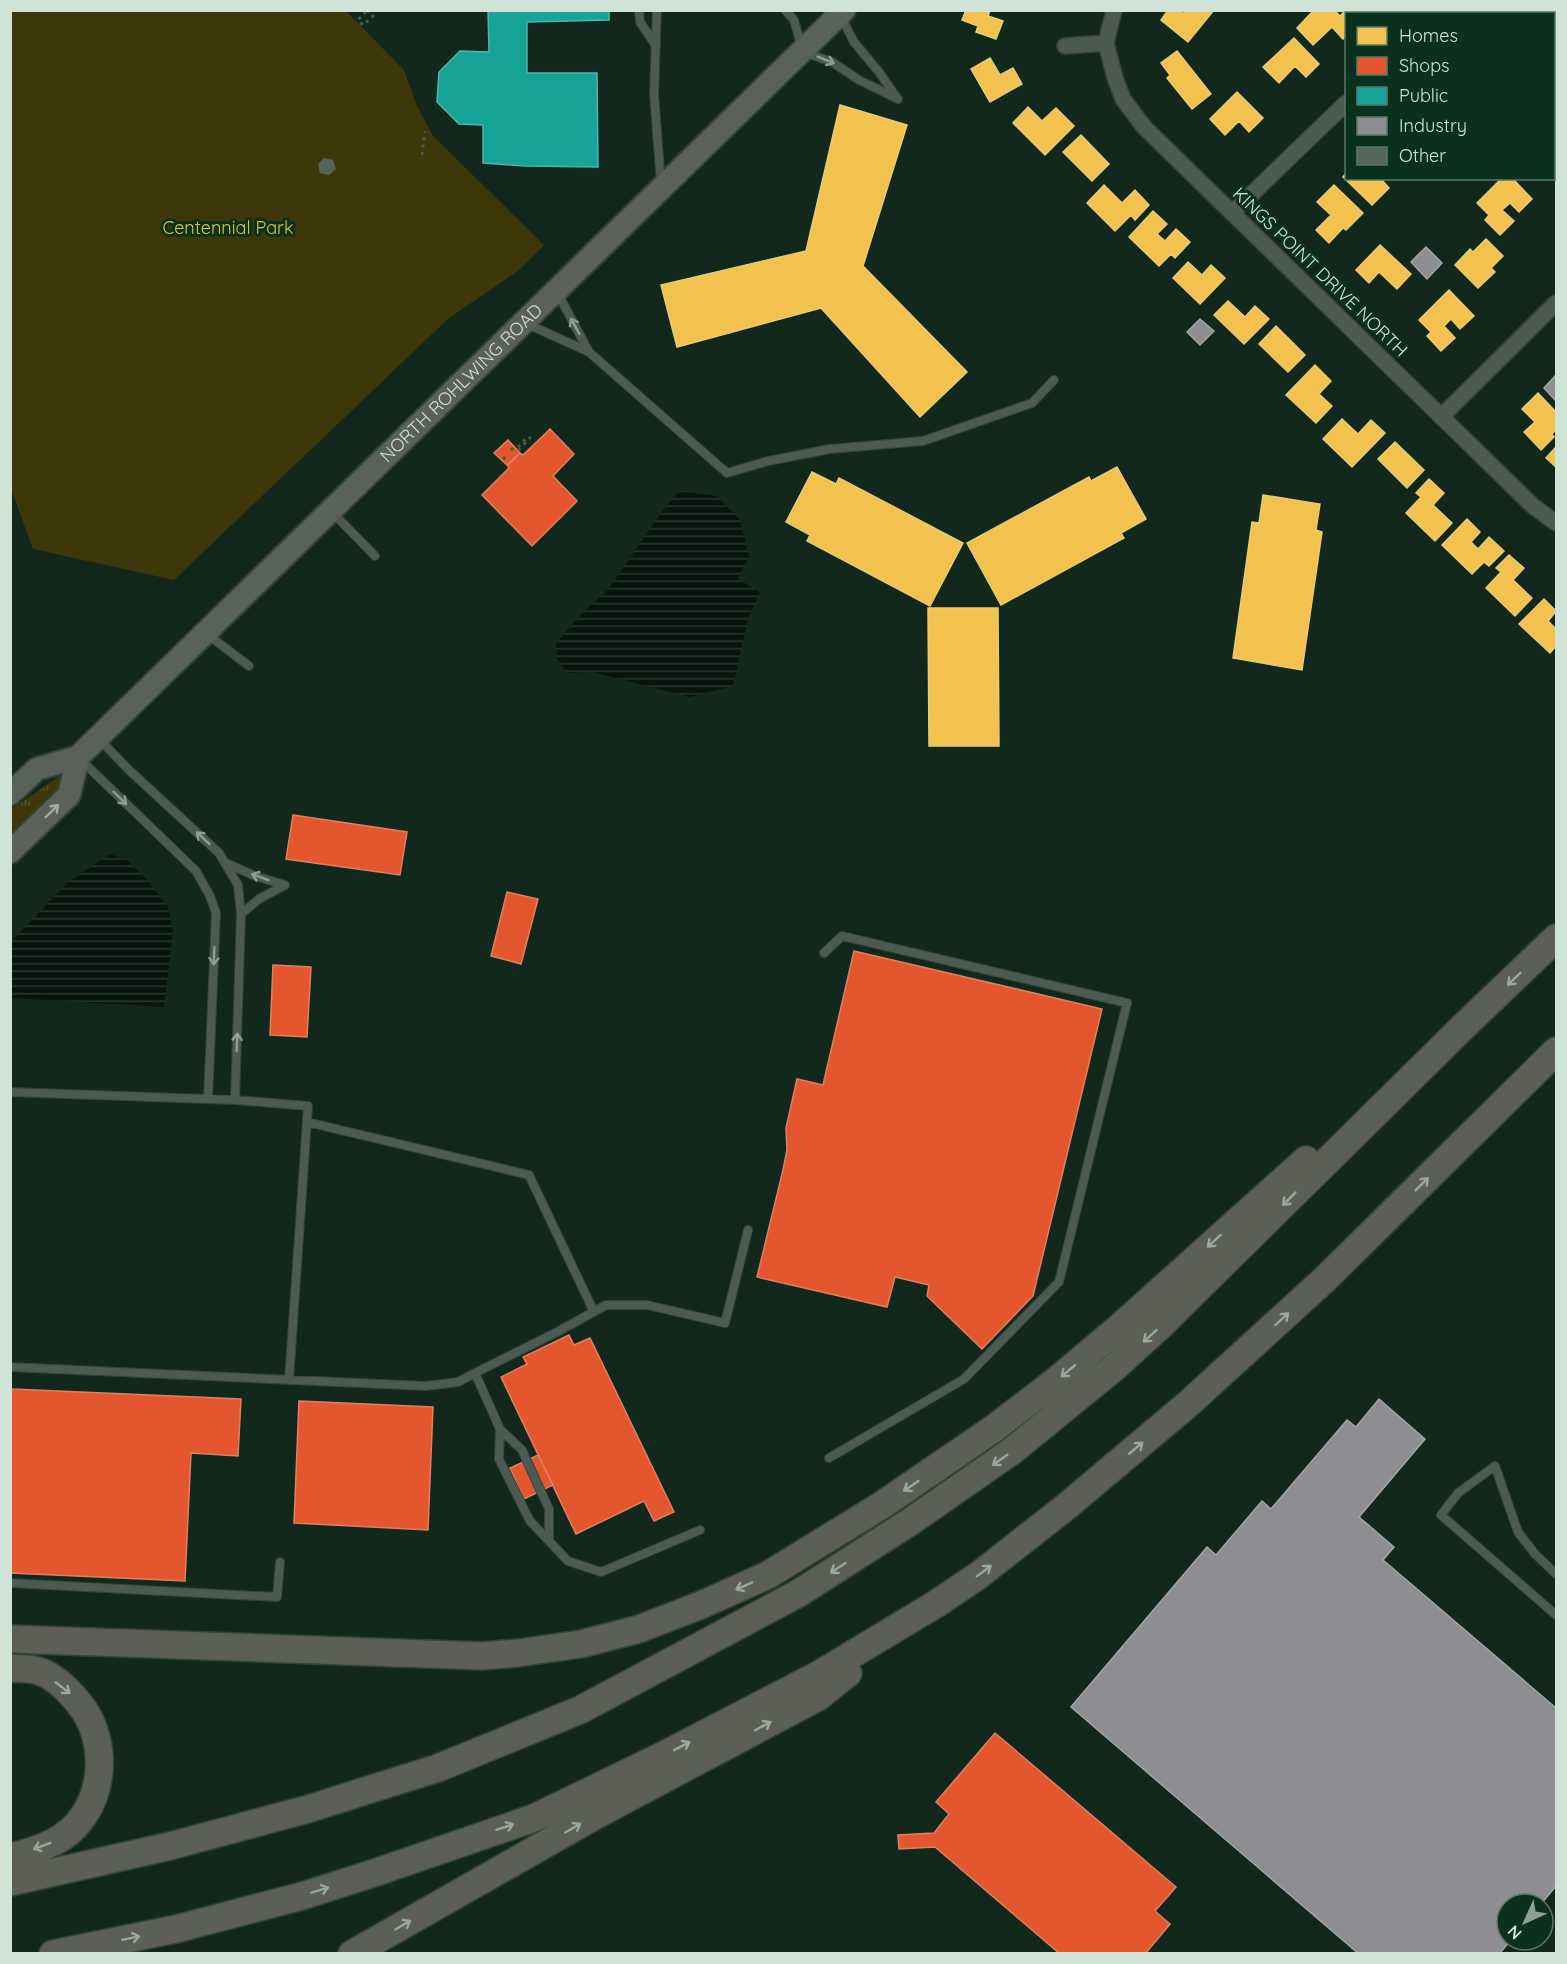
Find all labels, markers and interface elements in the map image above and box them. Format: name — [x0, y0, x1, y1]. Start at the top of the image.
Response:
legend — [1345, 12, 1555, 180]
text: Homes — [1399, 24, 1458, 47]
text: Shops — [1399, 54, 1450, 77]
one-way arrow — [816, 56, 835, 67]
text: Public — [1399, 84, 1448, 107]
text: Industry — [1399, 114, 1467, 137]
text: Other — [1399, 144, 1446, 167]
street label: KINGS POINT DRIVE NORTH — [1228, 182, 1413, 361]
park label: Centennial Park — [162, 216, 294, 239]
street label: NORTH ROHLWING ROAD — [375, 298, 547, 467]
one-way arrow — [569, 318, 581, 335]
one-way arrow — [113, 791, 128, 805]
one-way arrow — [45, 804, 60, 818]
one-way arrow — [196, 831, 211, 845]
one-way arrow — [251, 871, 270, 882]
one-way arrow — [209, 945, 220, 965]
one-way arrow — [1507, 972, 1522, 986]
one-way arrow — [231, 1032, 243, 1052]
one-way arrow — [1415, 1176, 1430, 1191]
one-way arrow — [1282, 1192, 1297, 1207]
one-way arrow — [1207, 1234, 1222, 1248]
one-way arrow — [1274, 1312, 1289, 1326]
one-way arrow — [1143, 1329, 1158, 1343]
one-way arrow — [1061, 1364, 1076, 1378]
one-way arrow — [1128, 1442, 1144, 1455]
one-way arrow — [992, 1454, 1008, 1466]
one-way arrow — [903, 1480, 919, 1492]
one-way arrow — [830, 1562, 846, 1574]
one-way arrow — [976, 1564, 992, 1577]
one-way arrow — [735, 1580, 753, 1592]
one-way arrow — [55, 1681, 71, 1694]
one-way arrow — [754, 1720, 771, 1732]
one-way arrow — [672, 1740, 690, 1752]
one-way arrow — [495, 1821, 514, 1832]
one-way arrow — [564, 1822, 581, 1834]
one-way arrow — [33, 1842, 52, 1853]
one-way arrow — [310, 1884, 329, 1895]
north arrow — [1495, 1892, 1555, 1952]
one-way arrow — [394, 1918, 411, 1930]
text: N — [1503, 1921, 1526, 1944]
one-way arrow — [122, 1932, 141, 1944]

